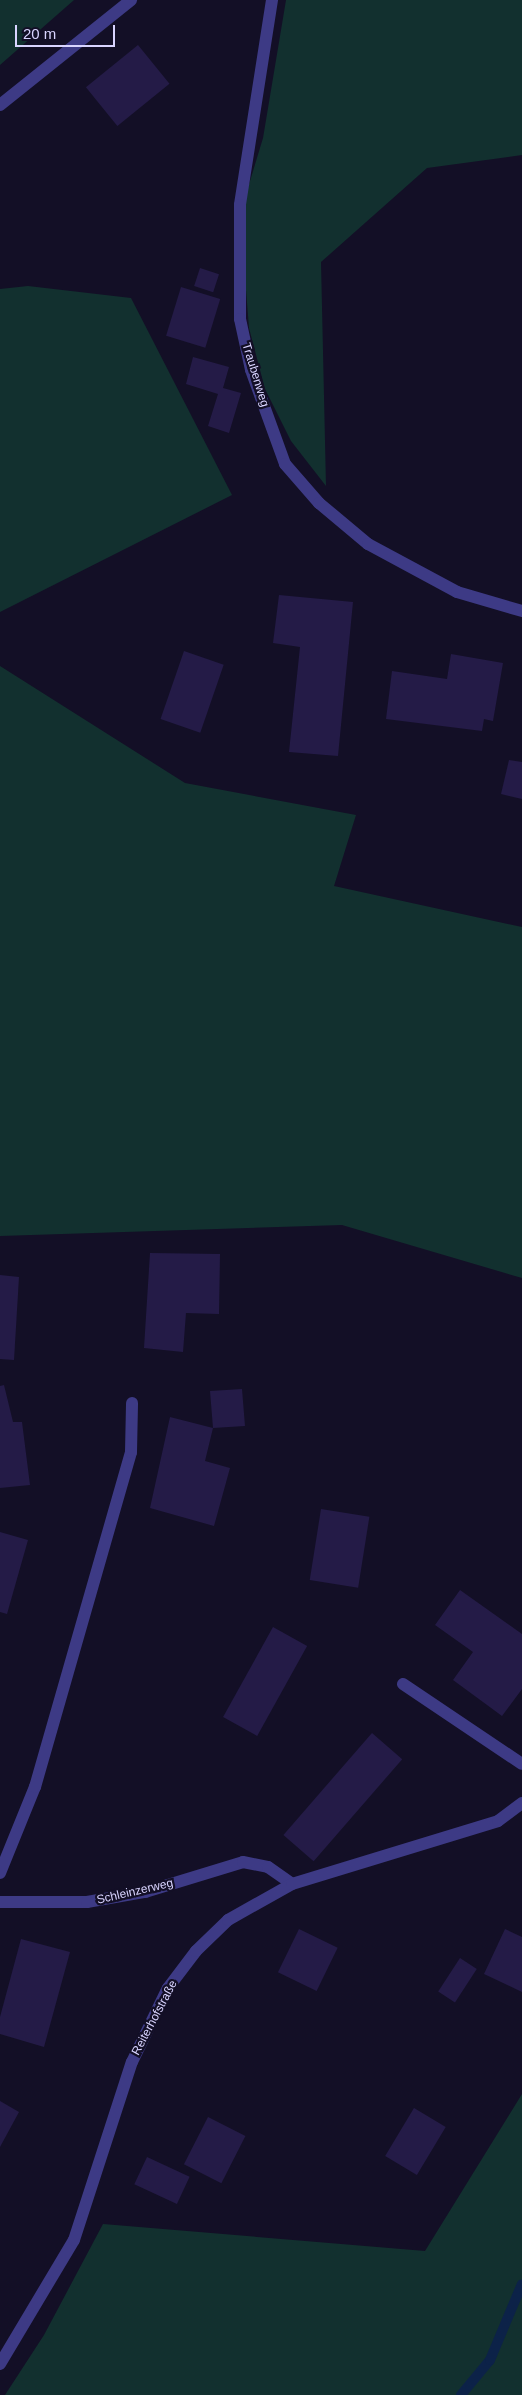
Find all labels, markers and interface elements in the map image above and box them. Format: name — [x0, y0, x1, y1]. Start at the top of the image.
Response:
scale bar — [18, 15, 118, 47]
text: 20 m — [23, 25, 56, 42]
street label: Traubenweg — [238, 341, 272, 409]
street label: Schleinzerweg — [95, 1876, 175, 1908]
street label: Reiterhofstraße — [129, 1978, 181, 2058]

